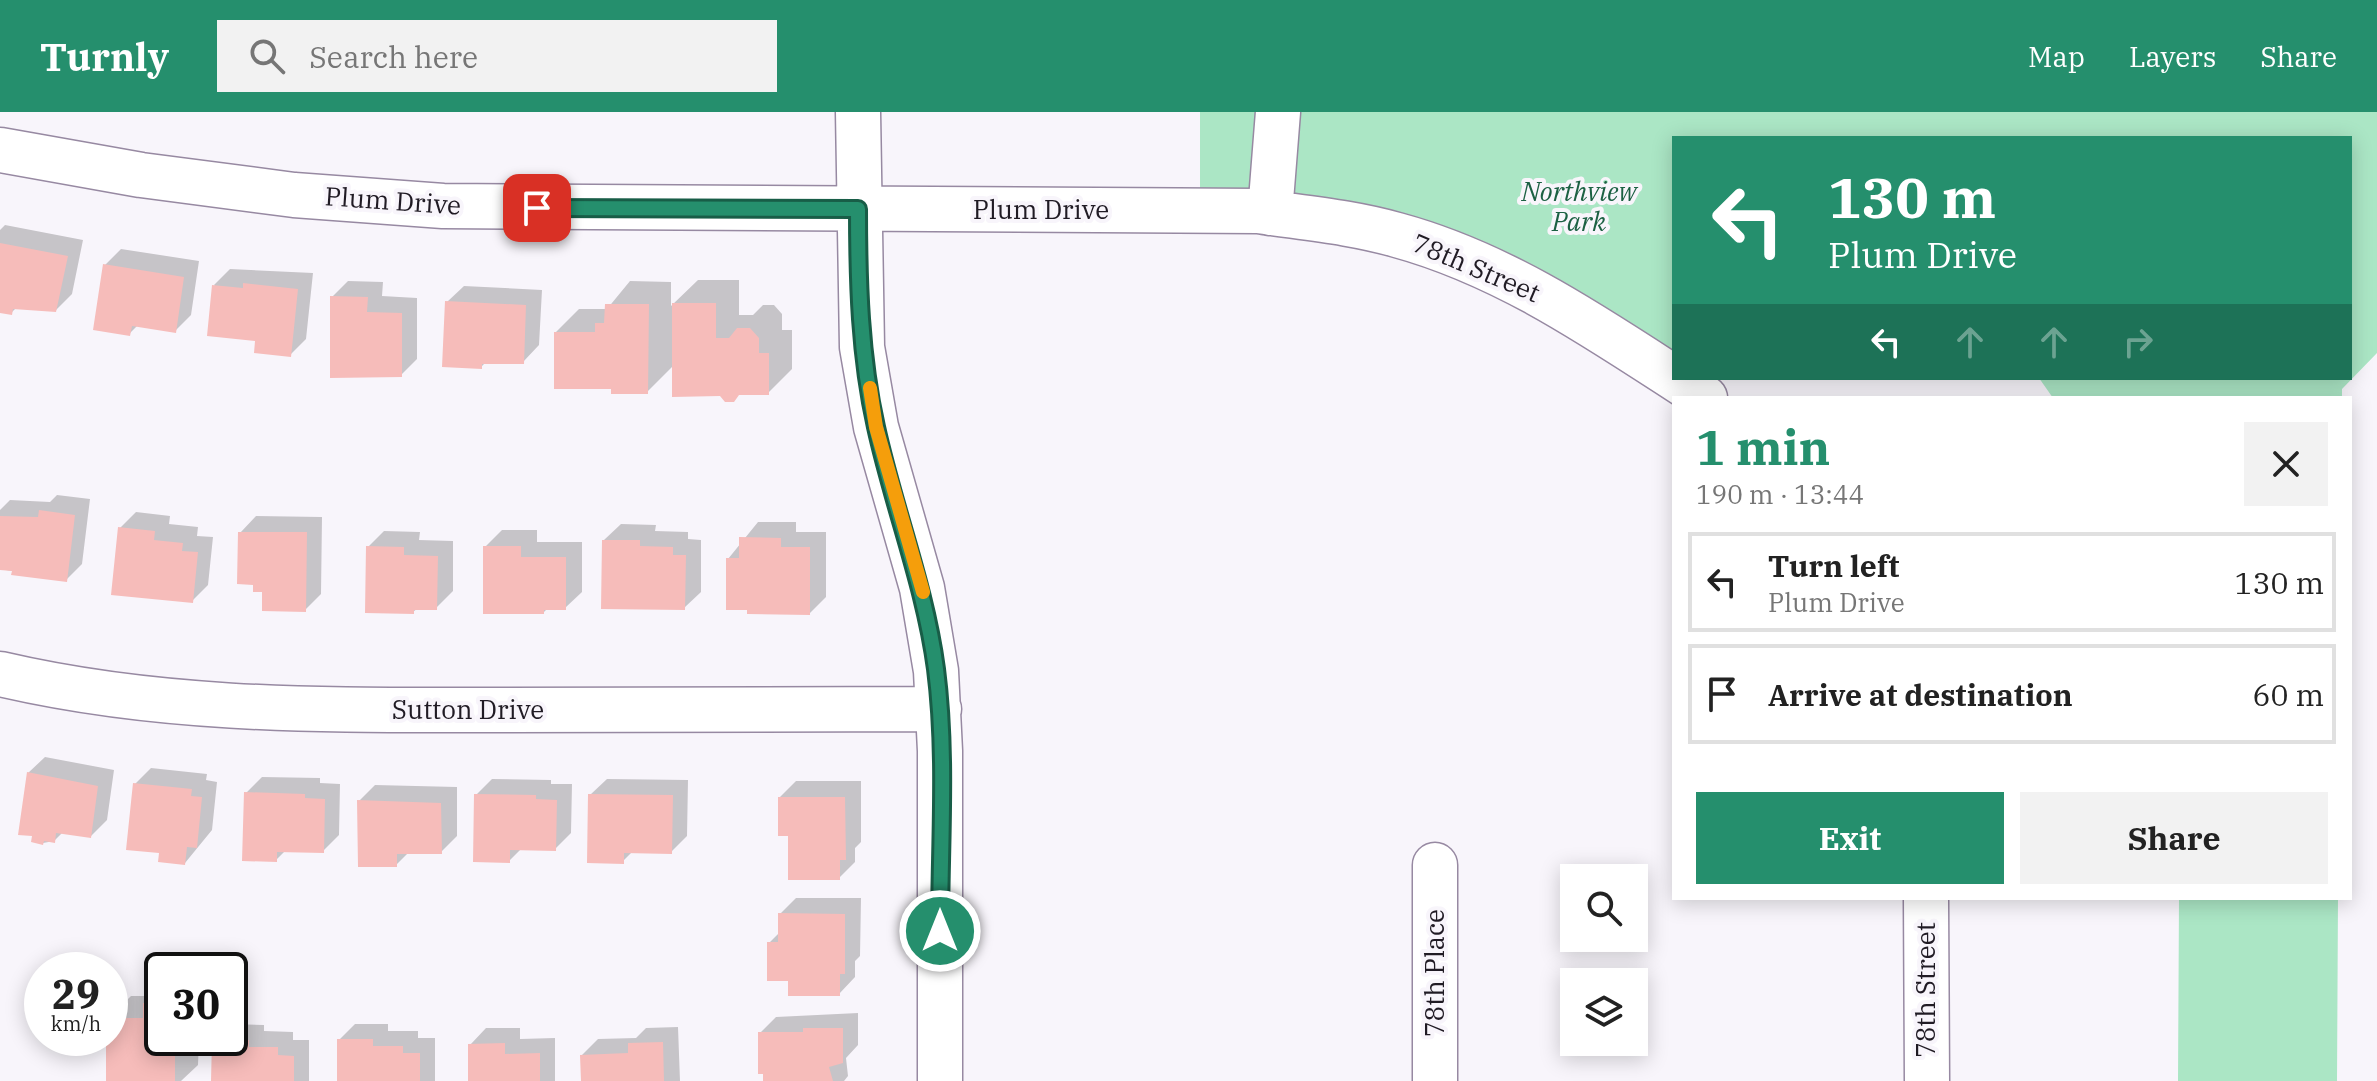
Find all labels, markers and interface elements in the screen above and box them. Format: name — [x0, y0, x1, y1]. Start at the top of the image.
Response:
search box — [217, 20, 777, 92]
text: Turnly — [40, 32, 169, 81]
icon: search — [245, 34, 289, 78]
text: Search here — [309, 37, 478, 76]
text: Map — [2028, 38, 2085, 75]
text: Layers — [2129, 38, 2216, 75]
text: Share — [2260, 38, 2337, 75]
text: 130 m — [1828, 161, 1996, 233]
icon: left — [1696, 168, 1800, 272]
pin — [503, 174, 571, 242]
park label: Northview Park — [1520, 174, 1638, 238]
street label: Plum Drive — [324, 178, 462, 222]
icon: arrive — [515, 186, 559, 230]
street label: Plum Drive — [973, 192, 1109, 226]
street label: 78th Street — [1407, 225, 1545, 309]
text: Plum Drive — [1828, 231, 2017, 278]
icon: left — [1864, 320, 1908, 364]
icon: ahead — [1948, 320, 1992, 364]
icon: ahead — [2032, 320, 2076, 364]
icon: right — [2116, 320, 2160, 364]
text: 1 min — [1696, 416, 1830, 478]
button: close — [2244, 422, 2328, 506]
text: 190 m · 13:44 — [1696, 477, 1864, 511]
text: Turn left — [1768, 546, 1900, 585]
icon: left — [1700, 560, 1744, 604]
text: 130 m — [2234, 563, 2324, 602]
text: Plum Drive — [1768, 585, 1905, 619]
icon: arrive — [1700, 672, 1744, 716]
text: Arrive at destination — [1768, 675, 2073, 714]
text: 60 m — [2252, 675, 2324, 714]
street label: Sutton Drive — [392, 692, 544, 726]
button: Exit — [1696, 792, 2004, 884]
button: Share — [2020, 792, 2328, 884]
map controls — [1560, 864, 1648, 1056]
button: search — [1560, 864, 1648, 952]
position arrow — [898, 889, 982, 973]
street label: 78th Place — [1417, 909, 1451, 1037]
street label: 78th Street — [1908, 922, 1942, 1058]
speed limit sign: 30 — [144, 952, 248, 1056]
text: 29 — [52, 968, 100, 1020]
button: layers — [1560, 968, 1648, 1056]
text: km/h — [51, 1010, 101, 1037]

